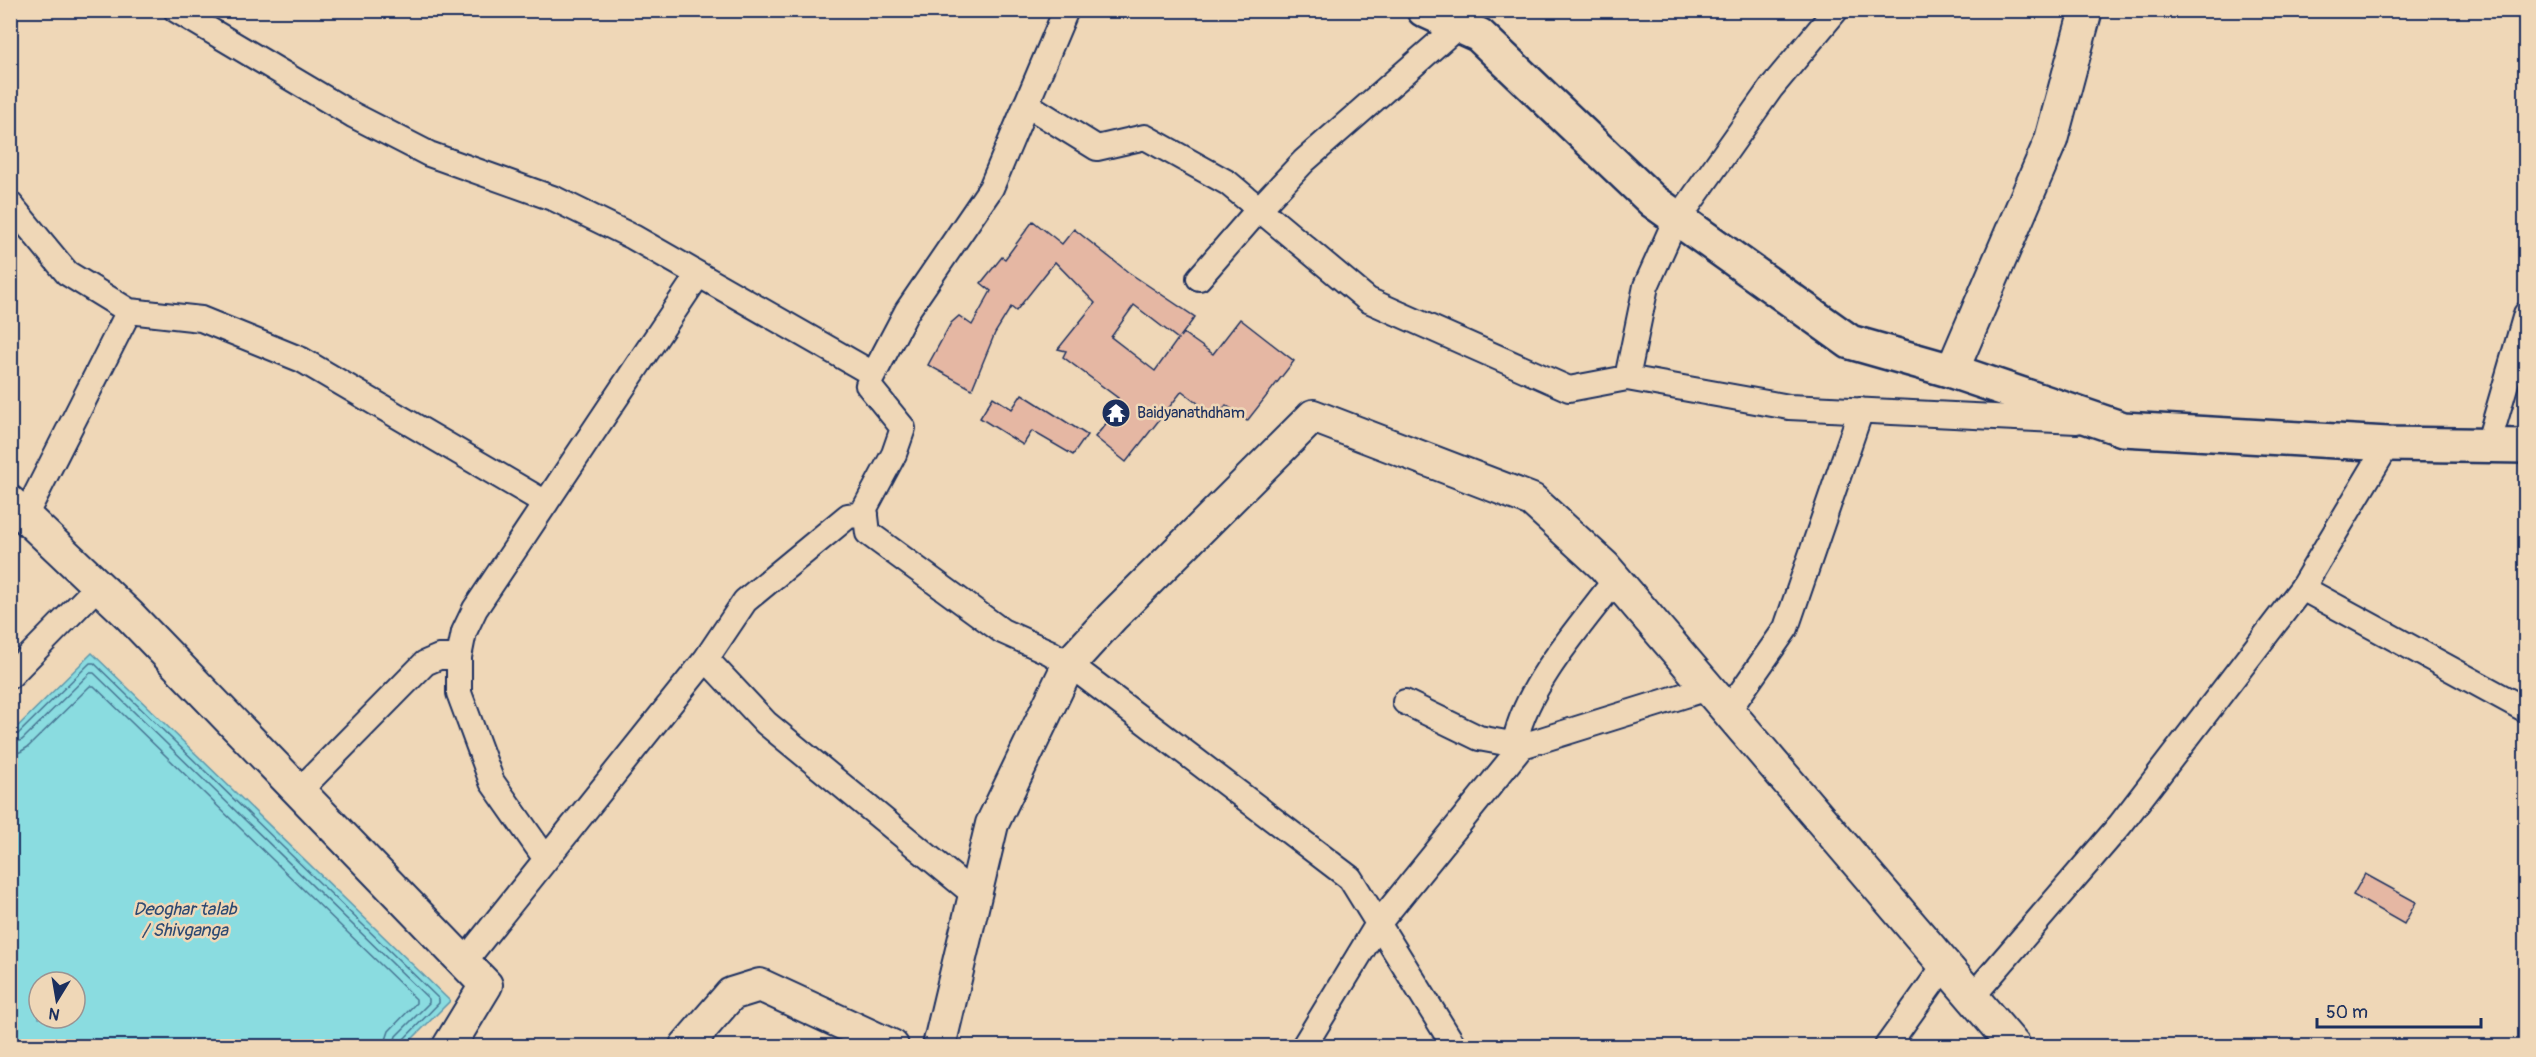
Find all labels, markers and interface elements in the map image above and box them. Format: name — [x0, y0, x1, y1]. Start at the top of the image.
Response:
temple icon: Baidyanathdham — [1100, 397, 1132, 429]
place label: Baidyanathdham — [1137, 403, 1245, 423]
water label: Deoghar talab / Shivganga — [133, 898, 238, 942]
north arrow — [27, 970, 87, 1030]
scale bar — [2317, 991, 2480, 1029]
text: 50 m — [2326, 1001, 2368, 1024]
text: N — [47, 1003, 62, 1025]

